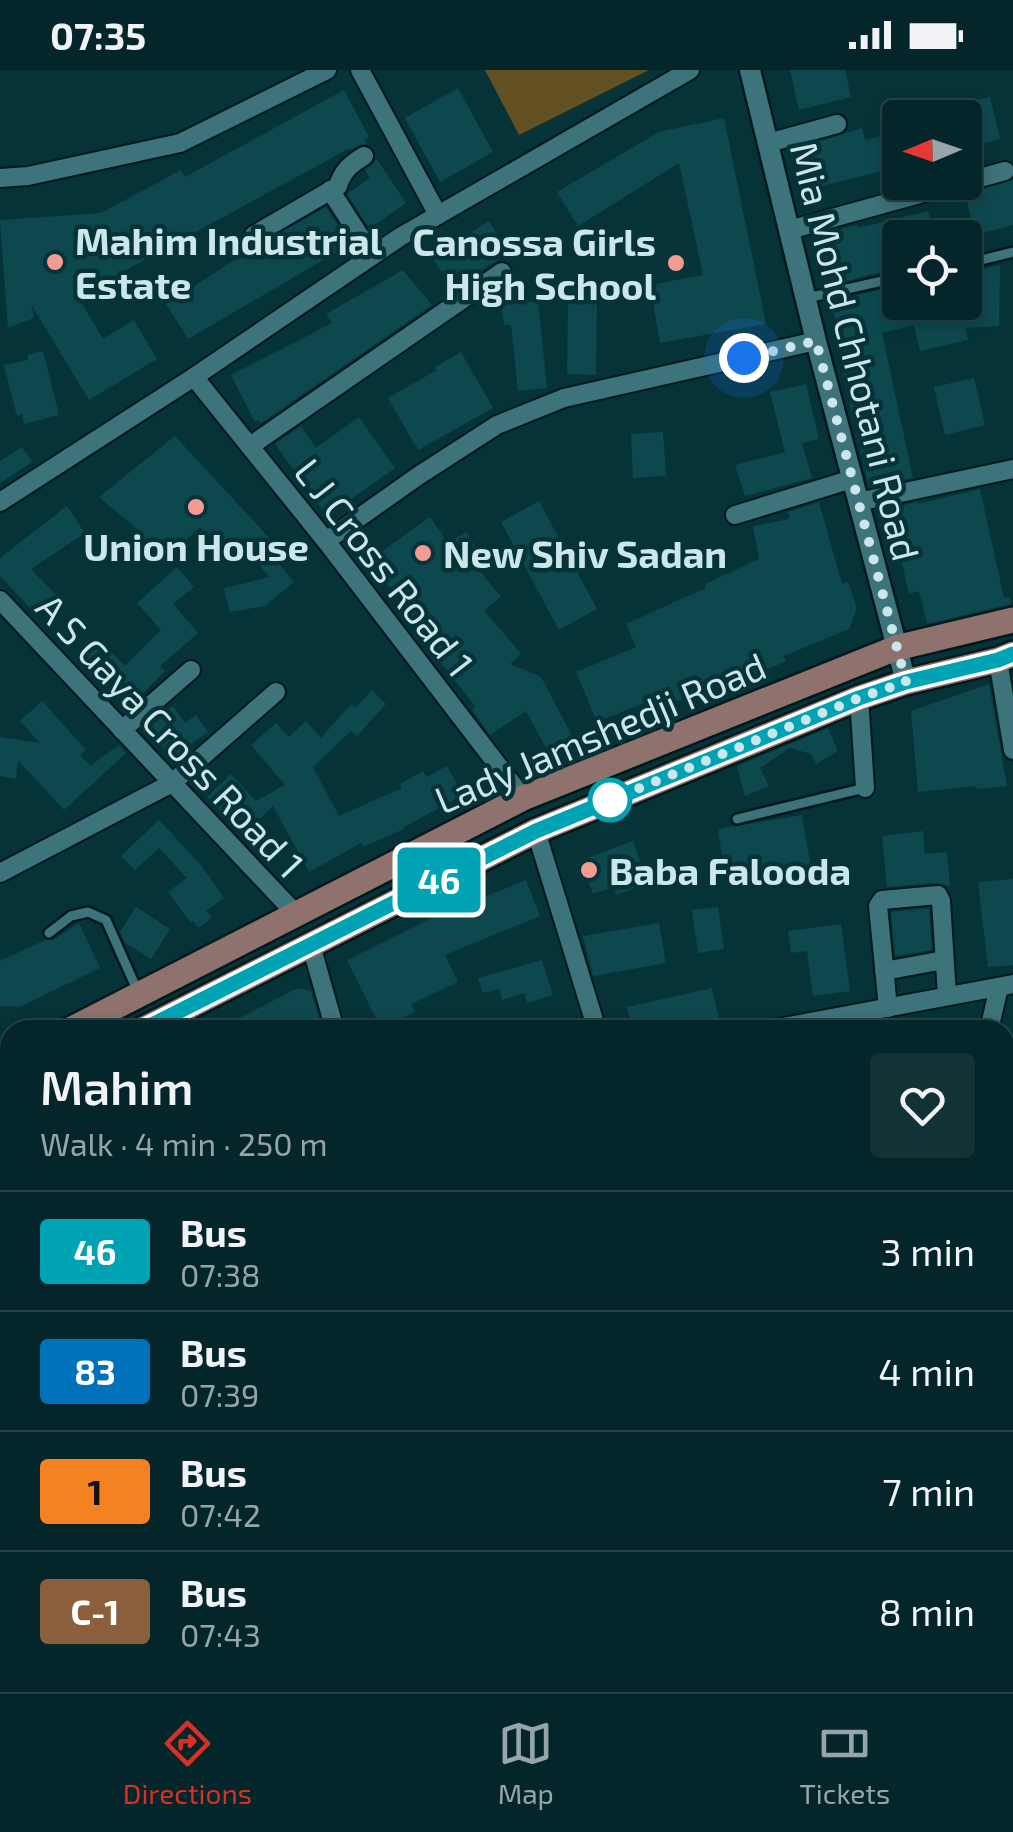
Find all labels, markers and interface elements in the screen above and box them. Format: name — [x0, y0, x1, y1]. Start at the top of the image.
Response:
text: 07:35 — [50, 12, 146, 58]
north arrow — [882, 100, 982, 200]
map controls — [882, 100, 982, 320]
street label: Mia Mohd Chhotani Road — [782, 137, 930, 565]
place label: Mahim Industrial Estate — [75, 217, 383, 307]
place label: Canossa Girls High School — [413, 218, 657, 308]
button: locate — [882, 220, 982, 320]
marker: Mahim Industrial Estate — [44, 251, 66, 273]
marker: Canossa Girls High School — [665, 252, 687, 274]
your location — [719, 333, 769, 383]
street label: L J Cross Road 1 — [286, 449, 484, 685]
marker: Union House — [185, 496, 207, 518]
place label: Union House — [83, 523, 309, 569]
place label: New Shiv Sadan — [443, 530, 727, 576]
marker: New Shiv Sadan — [412, 542, 434, 564]
street label: A S Gaya Cross Road 1 — [28, 584, 314, 886]
street label: Lady Jamshedji Road — [428, 642, 772, 822]
unlabelled marker — [589, 779, 631, 821]
place label: Baba Falooda — [609, 847, 851, 893]
line badge: 46 — [394, 848, 484, 912]
text: 46 — [418, 859, 460, 901]
marker: Baba Falooda — [578, 859, 600, 881]
button: heart — [870, 1053, 975, 1158]
text: Mahim — [40, 1057, 193, 1115]
text: Walk · 4 min · 250 m — [40, 1124, 328, 1162]
text: Bus — [180, 1209, 247, 1255]
text: 3 min — [881, 1228, 975, 1274]
text: 46 — [74, 1230, 116, 1272]
text: 07:38 — [180, 1255, 260, 1293]
text: Bus — [180, 1329, 247, 1375]
text: 4 min — [878, 1348, 975, 1394]
text: 83 — [74, 1350, 116, 1392]
text: 07:39 — [180, 1375, 259, 1413]
text: Bus — [180, 1449, 247, 1495]
text: 7 min — [882, 1468, 975, 1514]
text: 1 — [87, 1470, 103, 1512]
text: 07:42 — [180, 1495, 261, 1533]
text: Bus — [180, 1569, 247, 1615]
text: 8 min — [879, 1588, 975, 1634]
text: C-1 — [71, 1590, 119, 1632]
text: 07:43 — [180, 1615, 261, 1653]
tab: Directions — [123, 1716, 252, 1810]
tab: Map — [498, 1716, 554, 1810]
tab: Tickets — [799, 1716, 890, 1810]

